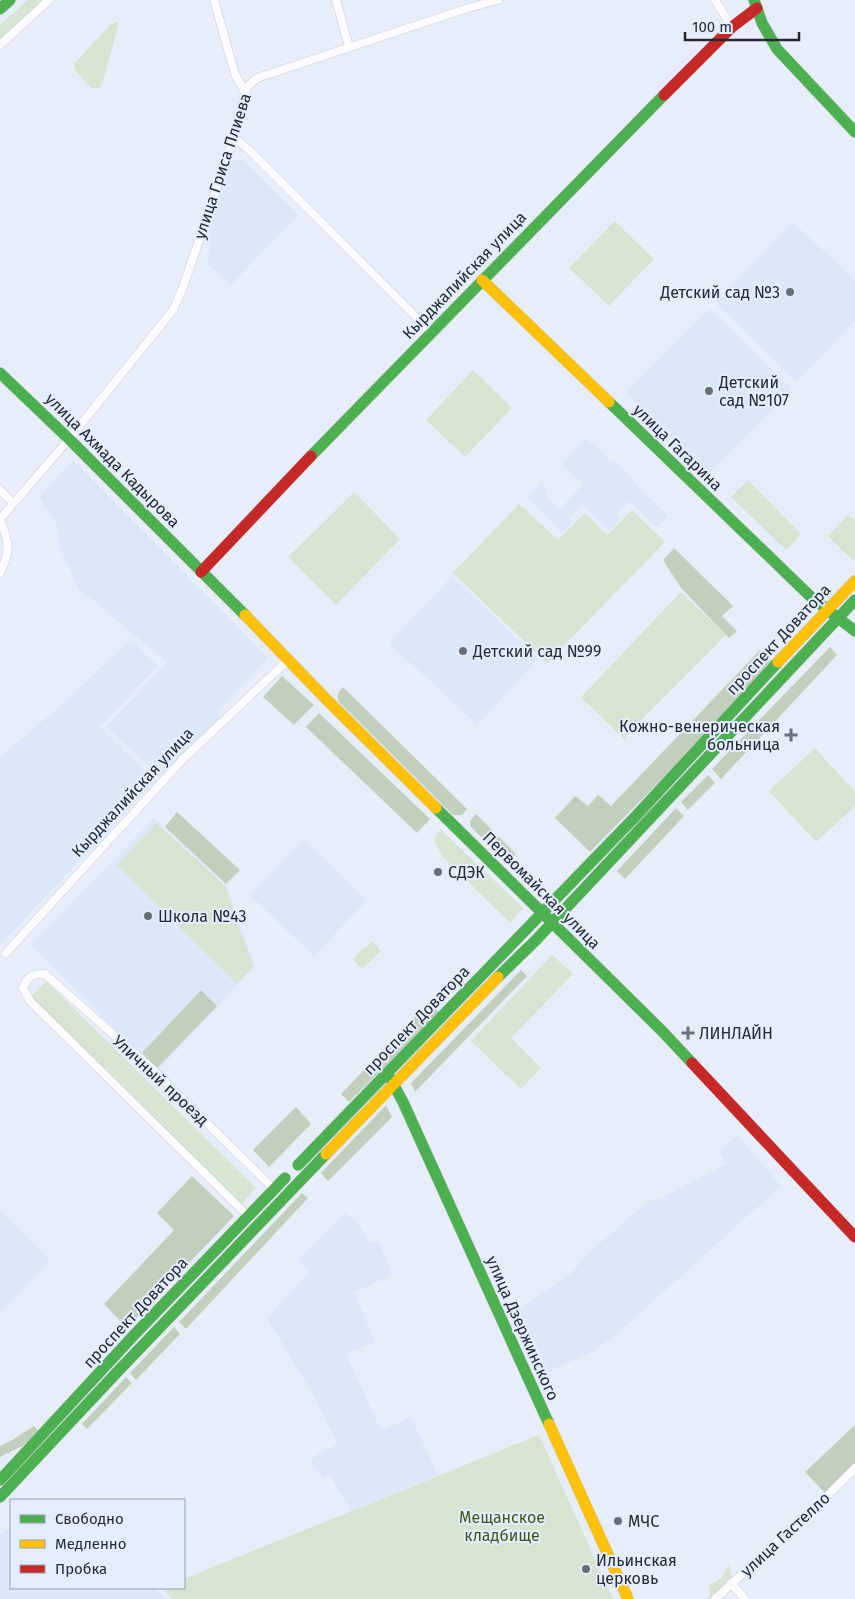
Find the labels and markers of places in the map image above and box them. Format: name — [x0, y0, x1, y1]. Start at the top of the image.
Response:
place label: Детский сад №3 — [659, 283, 780, 302]
marker: Детский сад №3 — [784, 286, 796, 298]
place label: Детский сад №107 — [718, 373, 789, 410]
marker: Детский сад №107 — [703, 385, 715, 397]
place label: Детский сад №99 — [472, 642, 601, 661]
marker: Детский сад №99 — [457, 645, 469, 657]
place label: Кожно-венерическая больница — [619, 717, 780, 754]
marker: Кожно-венерическая больница — [784, 728, 798, 742]
place label: СДЭК — [448, 863, 485, 882]
marker: СДЭК — [432, 866, 444, 878]
place label: Школа №43 — [158, 907, 246, 926]
marker: Школа №43 — [142, 910, 154, 922]
place label: ЛИНЛАЙН — [699, 1024, 773, 1043]
marker: ЛИНЛАЙН — [681, 1026, 695, 1040]
place label: МЧС — [628, 1512, 659, 1531]
marker: МЧС — [612, 1515, 624, 1527]
place label: Ильинская церковь — [596, 1551, 677, 1588]
marker: Ильинская церковь — [580, 1563, 592, 1575]

